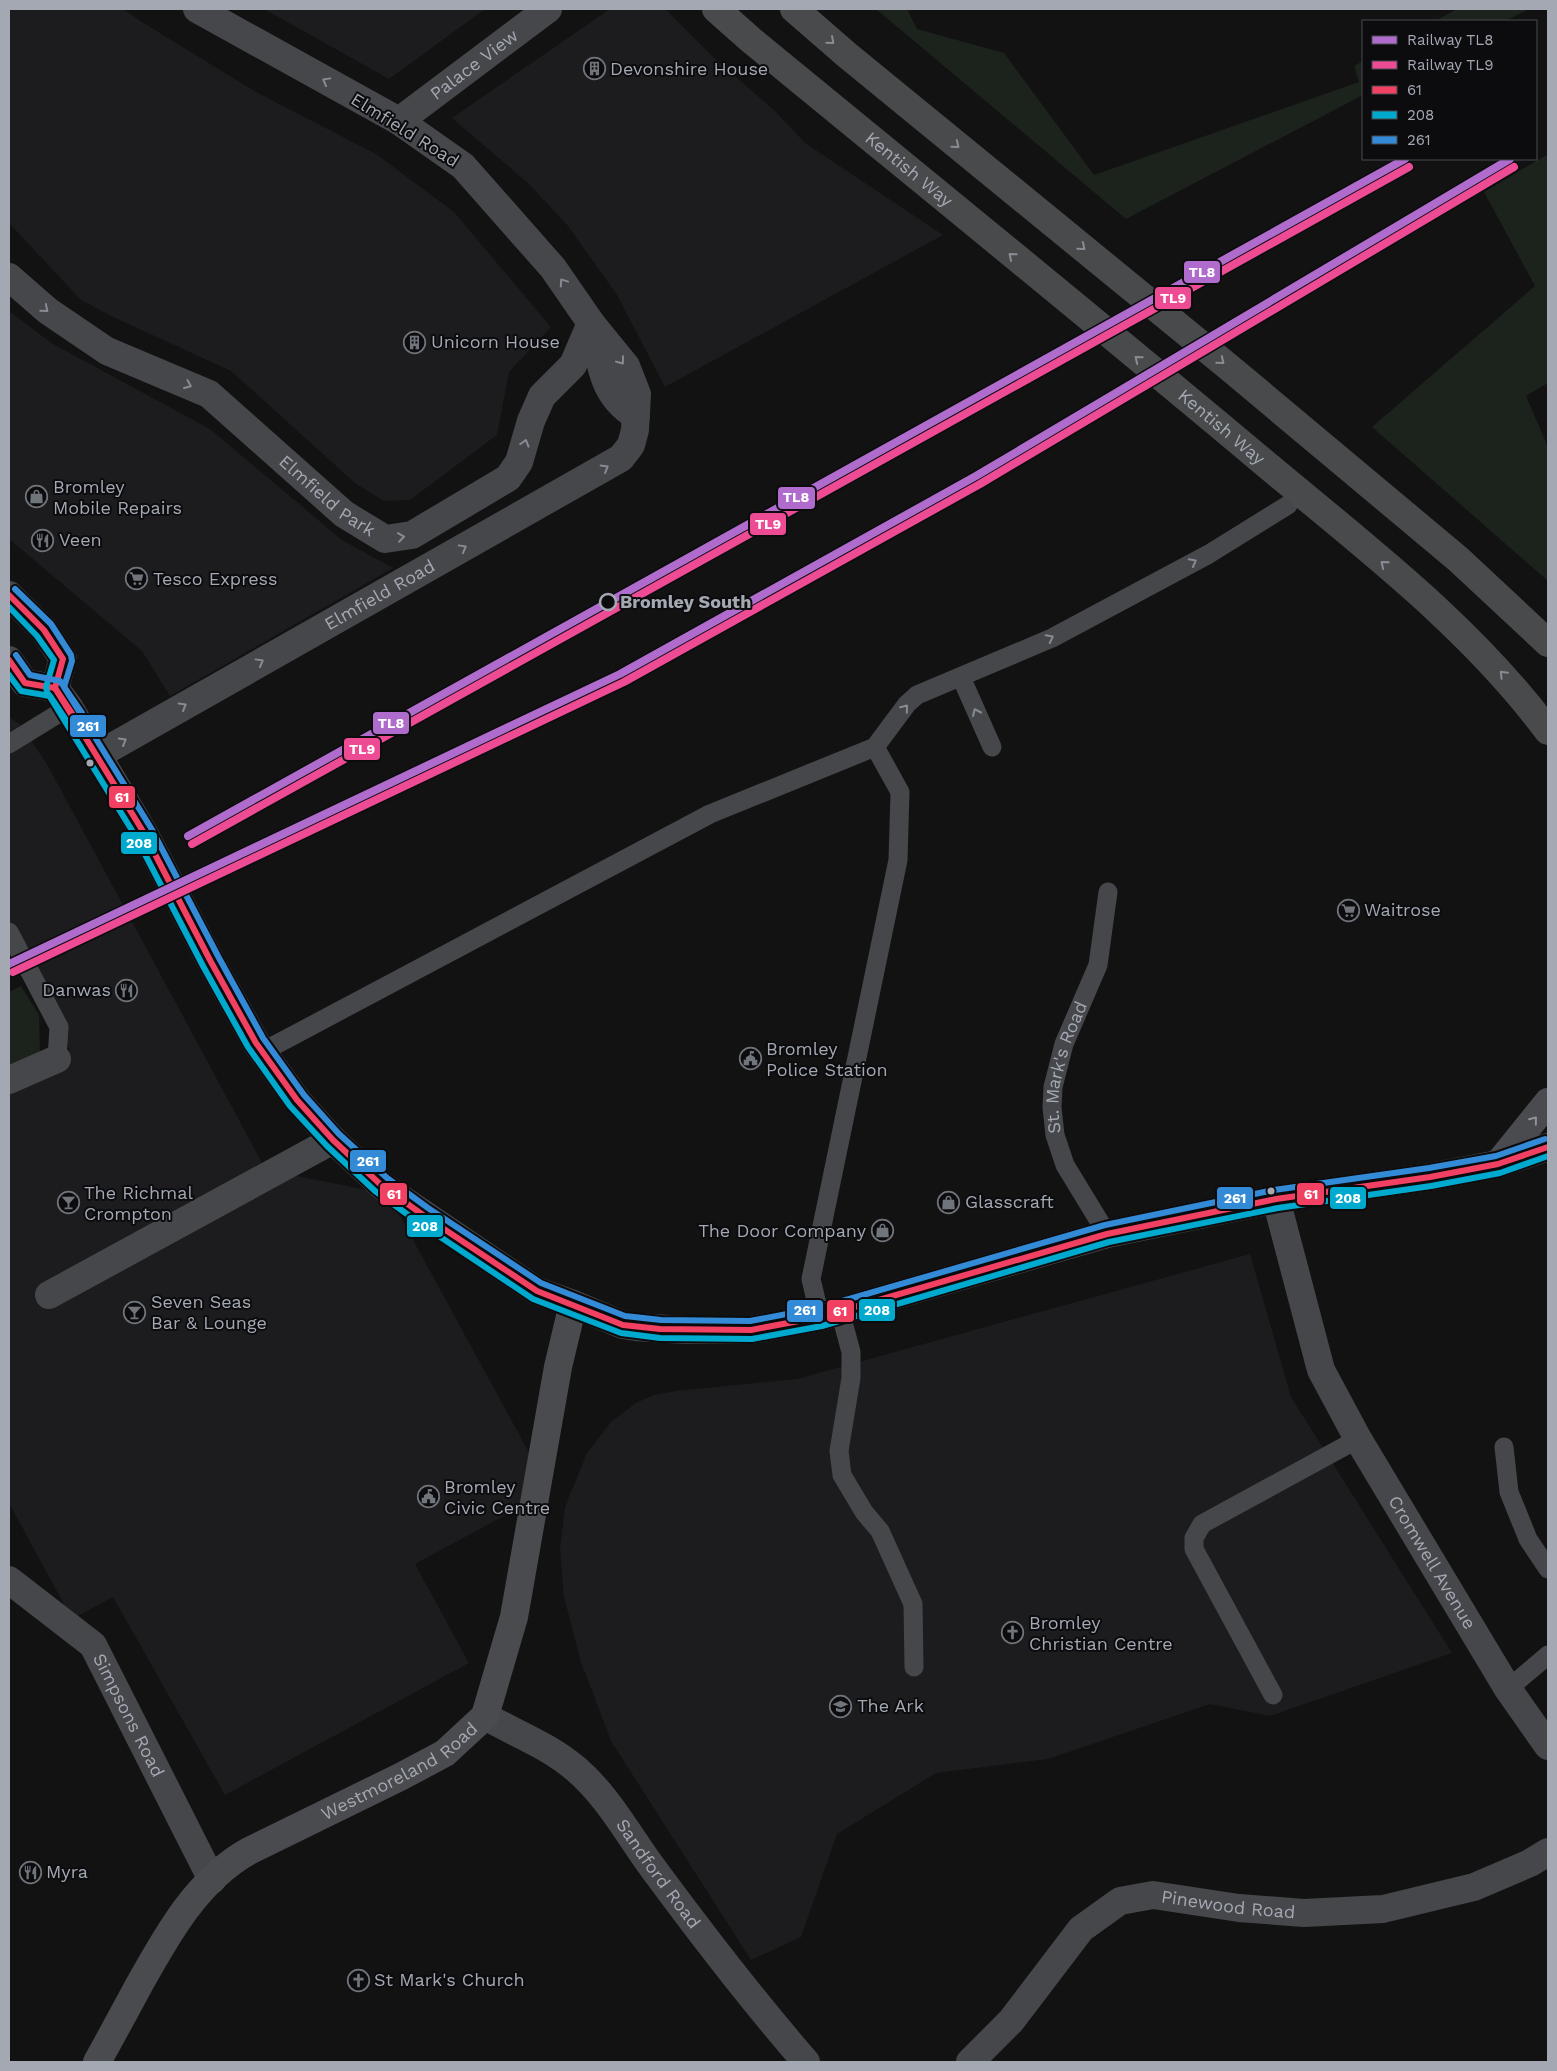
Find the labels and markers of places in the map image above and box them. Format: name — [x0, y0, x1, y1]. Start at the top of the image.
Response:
building icon: Devonshire House — [582, 57, 606, 81]
place label: Devonshire House — [610, 58, 768, 79]
building icon: Unicorn House — [403, 330, 427, 354]
place label: Unicorn House — [431, 331, 560, 352]
place label: Bromley Mobile Repairs — [53, 476, 182, 518]
shop icon: Bromley Mobile Repairs — [25, 485, 49, 509]
restaurant icon: Veen — [31, 528, 55, 552]
place label: Veen — [59, 529, 102, 550]
supermarket icon: Tesco Express — [125, 567, 149, 591]
place label: Tesco Express — [153, 568, 278, 589]
place label: Bromley South — [620, 591, 751, 612]
marker: Bromley South — [599, 593, 617, 611]
unlabelled marker — [85, 758, 95, 768]
supermarket icon: Waitrose — [1336, 898, 1360, 922]
place label: Waitrose — [1364, 899, 1441, 920]
restaurant icon: Danwas — [115, 978, 139, 1002]
place label: Danwas — [42, 979, 111, 1000]
place label: Bromley Police Station — [766, 1038, 888, 1080]
public building icon: Bromley Police Station — [738, 1047, 762, 1071]
place label: The Richmal Crompton — [84, 1182, 193, 1224]
unlabelled marker — [1266, 1186, 1276, 1196]
shop icon: Glasscraft — [937, 1190, 961, 1214]
bar icon: The Richmal Crompton — [56, 1191, 80, 1215]
place label: Glasscraft — [965, 1191, 1054, 1212]
shop icon: The Door Company — [870, 1219, 894, 1243]
place label: The Door Company — [698, 1220, 867, 1241]
place label: Seven Seas Bar & Lounge — [151, 1291, 267, 1333]
bar icon: Seven Seas Bar & Lounge — [123, 1300, 147, 1324]
place label: Bromley Civic Centre — [444, 1476, 550, 1518]
public building icon: Bromley Civic Centre — [416, 1485, 440, 1509]
place label: Bromley Christian Centre — [1029, 1612, 1173, 1654]
church icon: Bromley Christian Centre — [1001, 1621, 1025, 1645]
school or university icon: The Ark — [829, 1694, 853, 1718]
place label: The Ark — [857, 1695, 924, 1716]
restaurant icon: Myra — [18, 1860, 42, 1884]
place label: Myra — [46, 1861, 88, 1882]
church icon: St Mark's Church — [346, 1968, 370, 1992]
place label: St Mark's Church — [374, 1969, 525, 1990]

